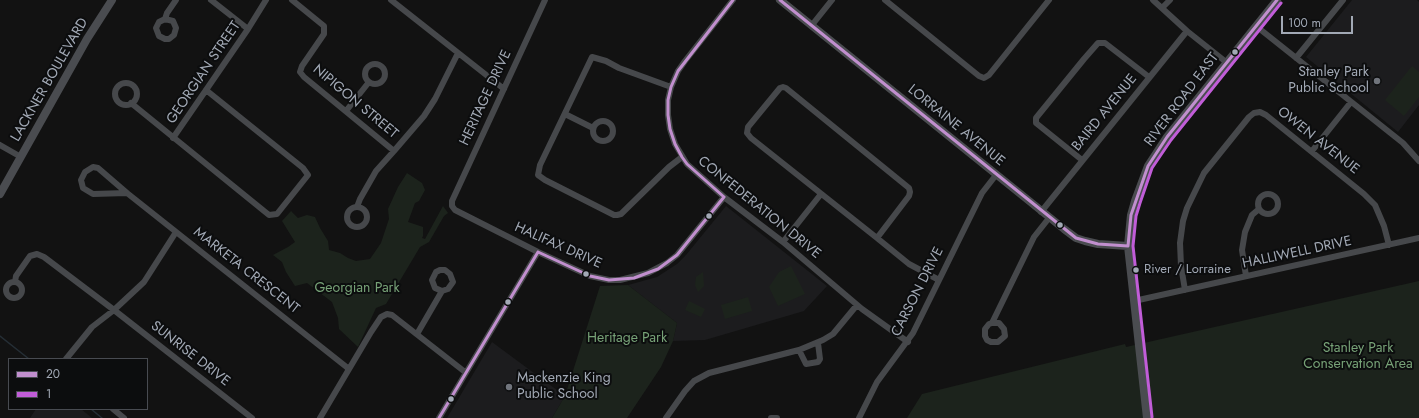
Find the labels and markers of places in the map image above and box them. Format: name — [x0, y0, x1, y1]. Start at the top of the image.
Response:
unlabelled marker — [1230, 47, 1240, 57]
place label: Stanley Park Public School — [1288, 65, 1369, 98]
marker: Stanley Park Public School — [1372, 76, 1382, 86]
unlabelled marker — [704, 211, 714, 221]
unlabelled marker — [1055, 220, 1065, 230]
place label: River / Lorraine — [1144, 262, 1231, 278]
marker: River / Lorraine — [1131, 265, 1141, 275]
unlabelled marker — [581, 269, 591, 279]
unlabelled marker — [503, 297, 513, 307]
place label: Mackenzie King Public School — [517, 371, 611, 404]
marker: Mackenzie King Public School — [504, 382, 514, 392]
unlabelled marker — [446, 394, 456, 404]

